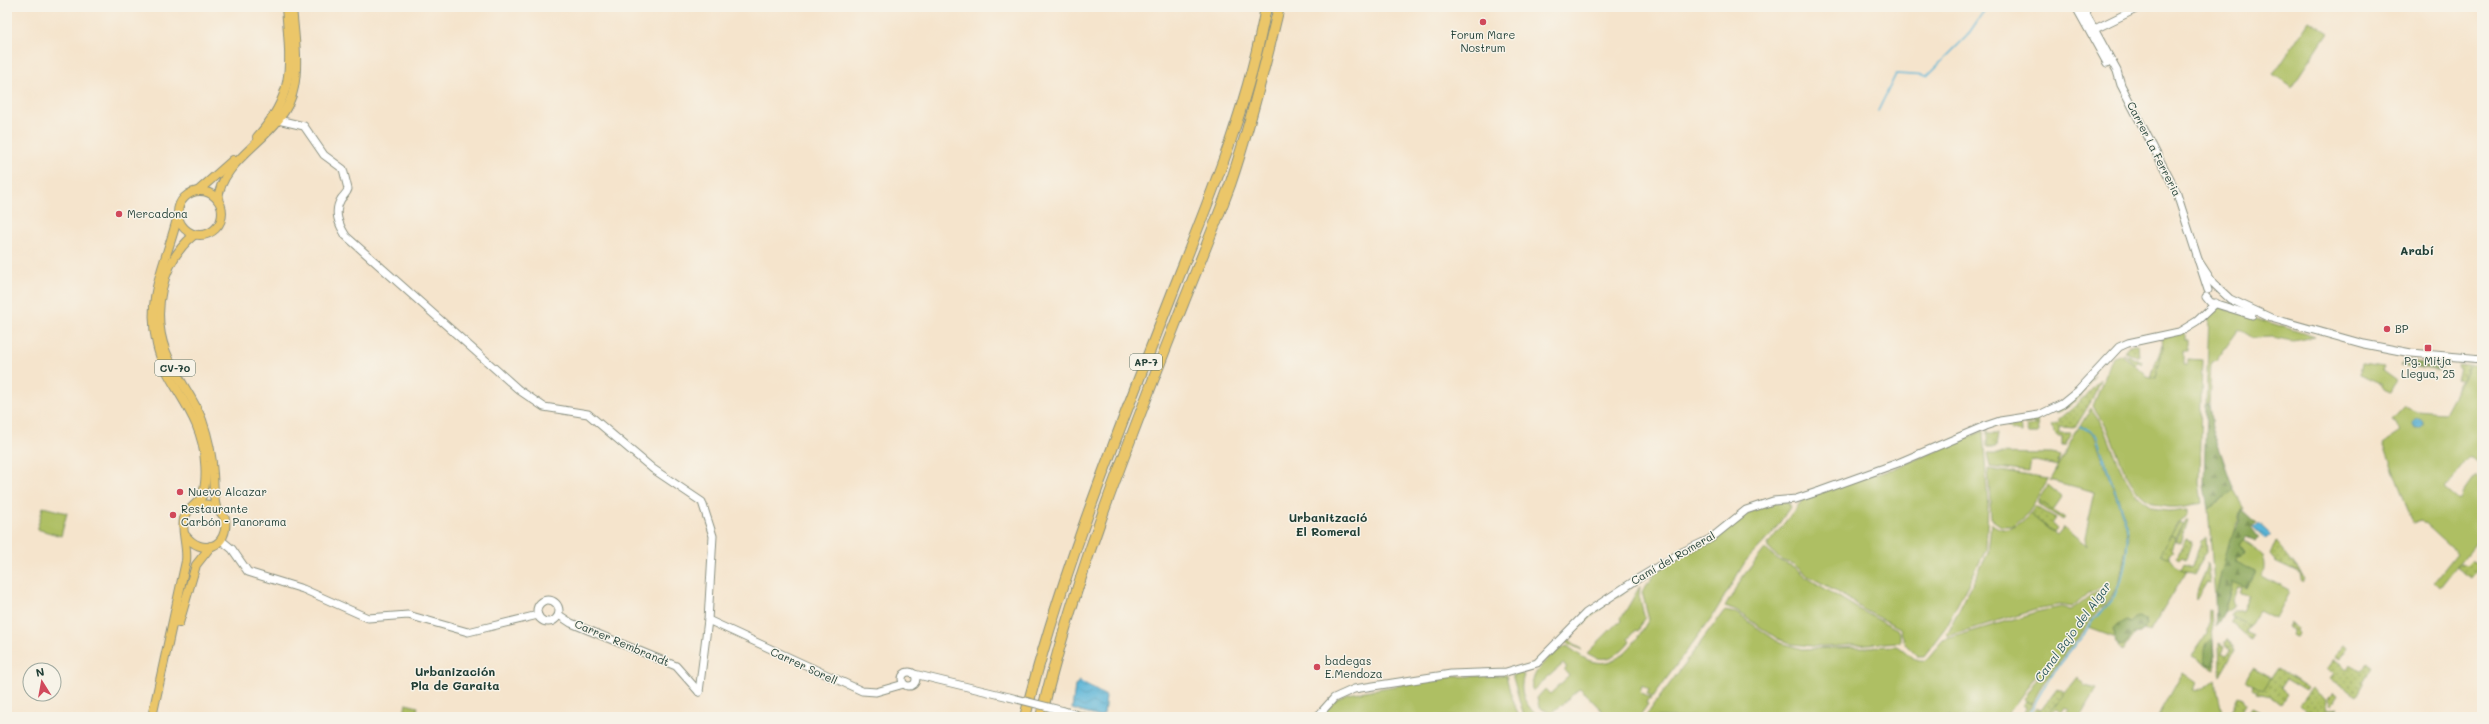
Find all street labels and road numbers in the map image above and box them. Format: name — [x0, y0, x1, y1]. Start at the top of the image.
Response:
street label: Carrer La Ferreria — [2124, 99, 2185, 199]
road number: AP-7 — [1130, 354, 1162, 370]
road number: CV-70 — [155, 360, 195, 376]
street label: Camí del Romeral — [1628, 527, 1718, 588]
street label: Carrer Rembrandt — [573, 616, 672, 669]
street label: Carrer Sorell — [768, 643, 840, 688]

